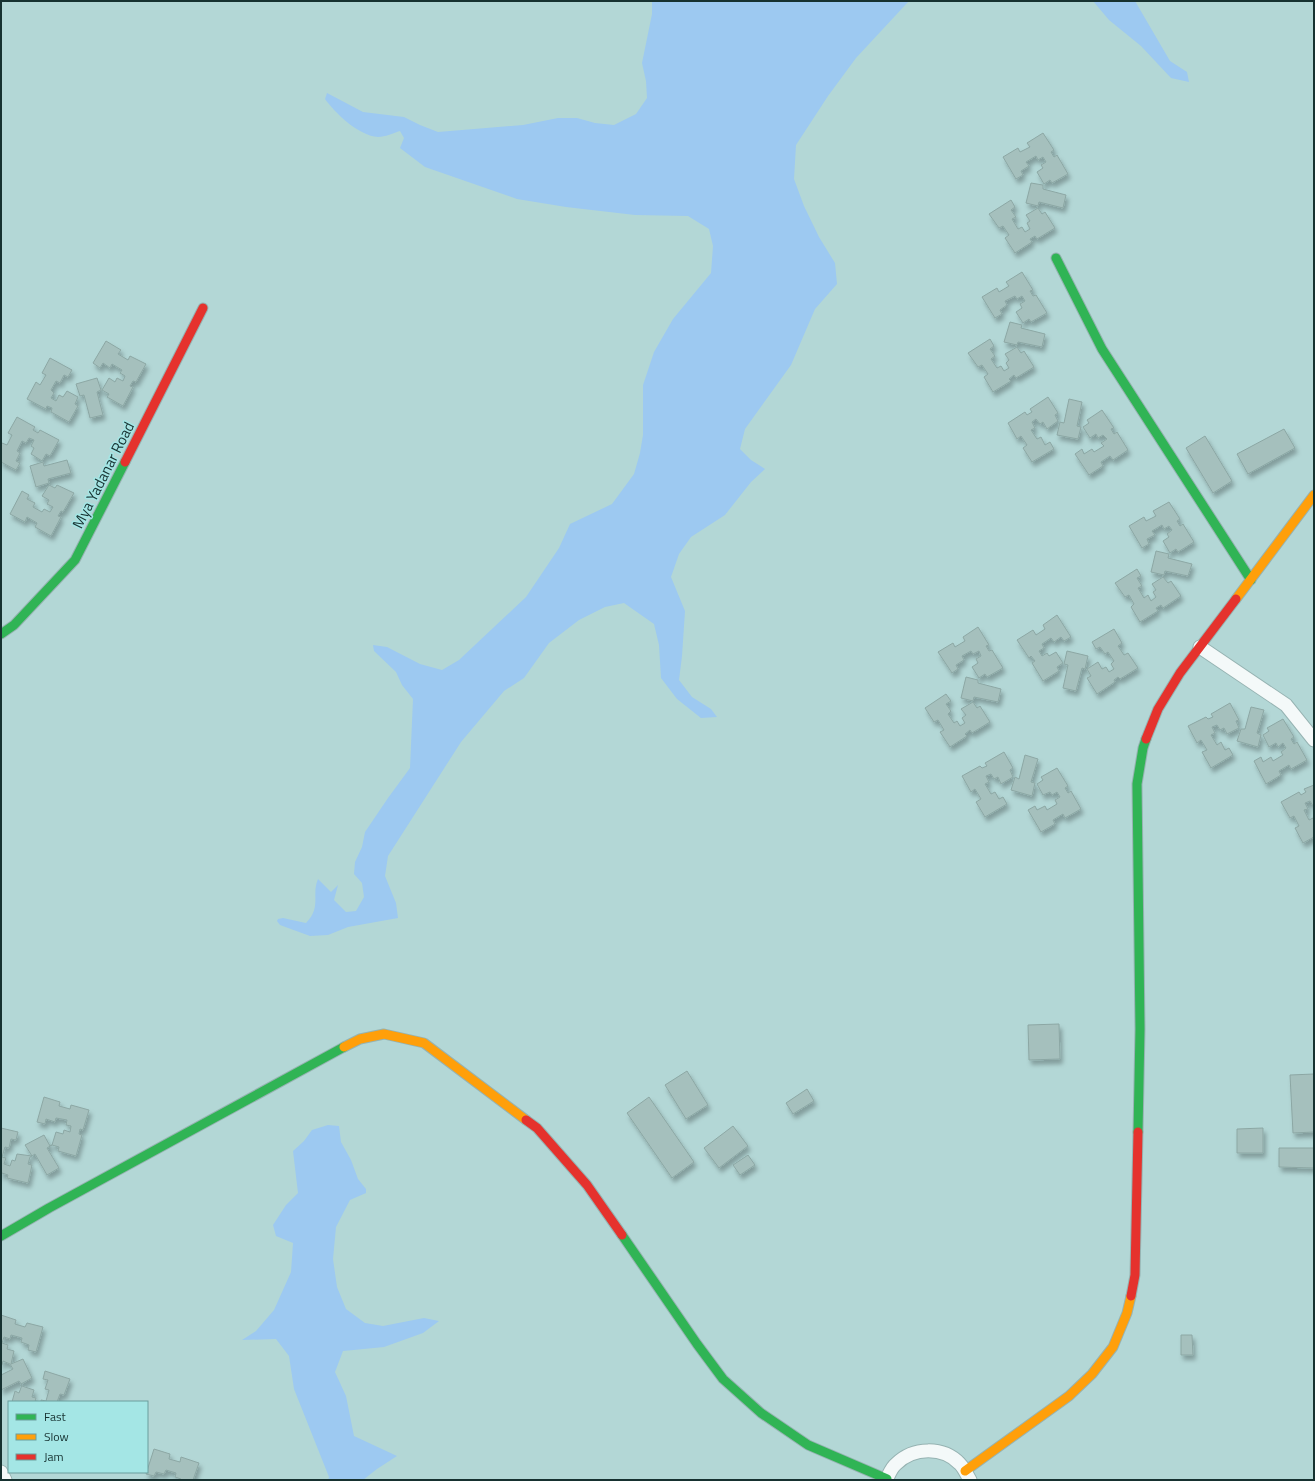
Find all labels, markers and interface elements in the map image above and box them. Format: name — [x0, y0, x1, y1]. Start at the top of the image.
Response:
street label: Mya Yadanar Road — [66, 418, 140, 532]
legend — [8, 1401, 148, 1473]
text: Fast — [44, 1407, 67, 1426]
text: Slow — [44, 1427, 69, 1446]
text: Jam — [44, 1447, 64, 1466]

